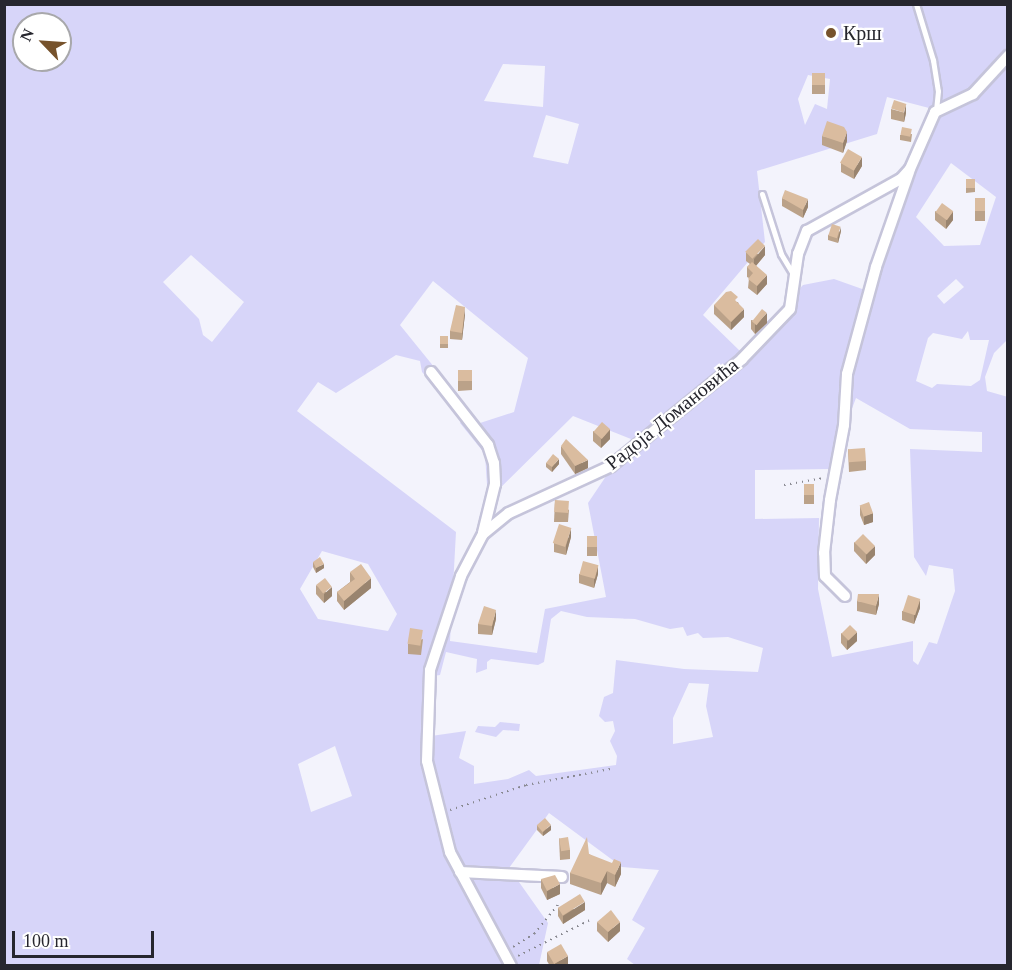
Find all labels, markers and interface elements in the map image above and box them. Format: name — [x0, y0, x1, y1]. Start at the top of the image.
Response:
north arrow — [12, 12, 72, 72]
place label: Крш — [843, 21, 882, 45]
text: N — [17, 26, 37, 44]
marker: Крш — [824, 26, 838, 40]
street label: Радоја Домановића — [601, 353, 743, 475]
scale bar — [15, 919, 158, 957]
text: 100 m — [23, 931, 69, 951]

